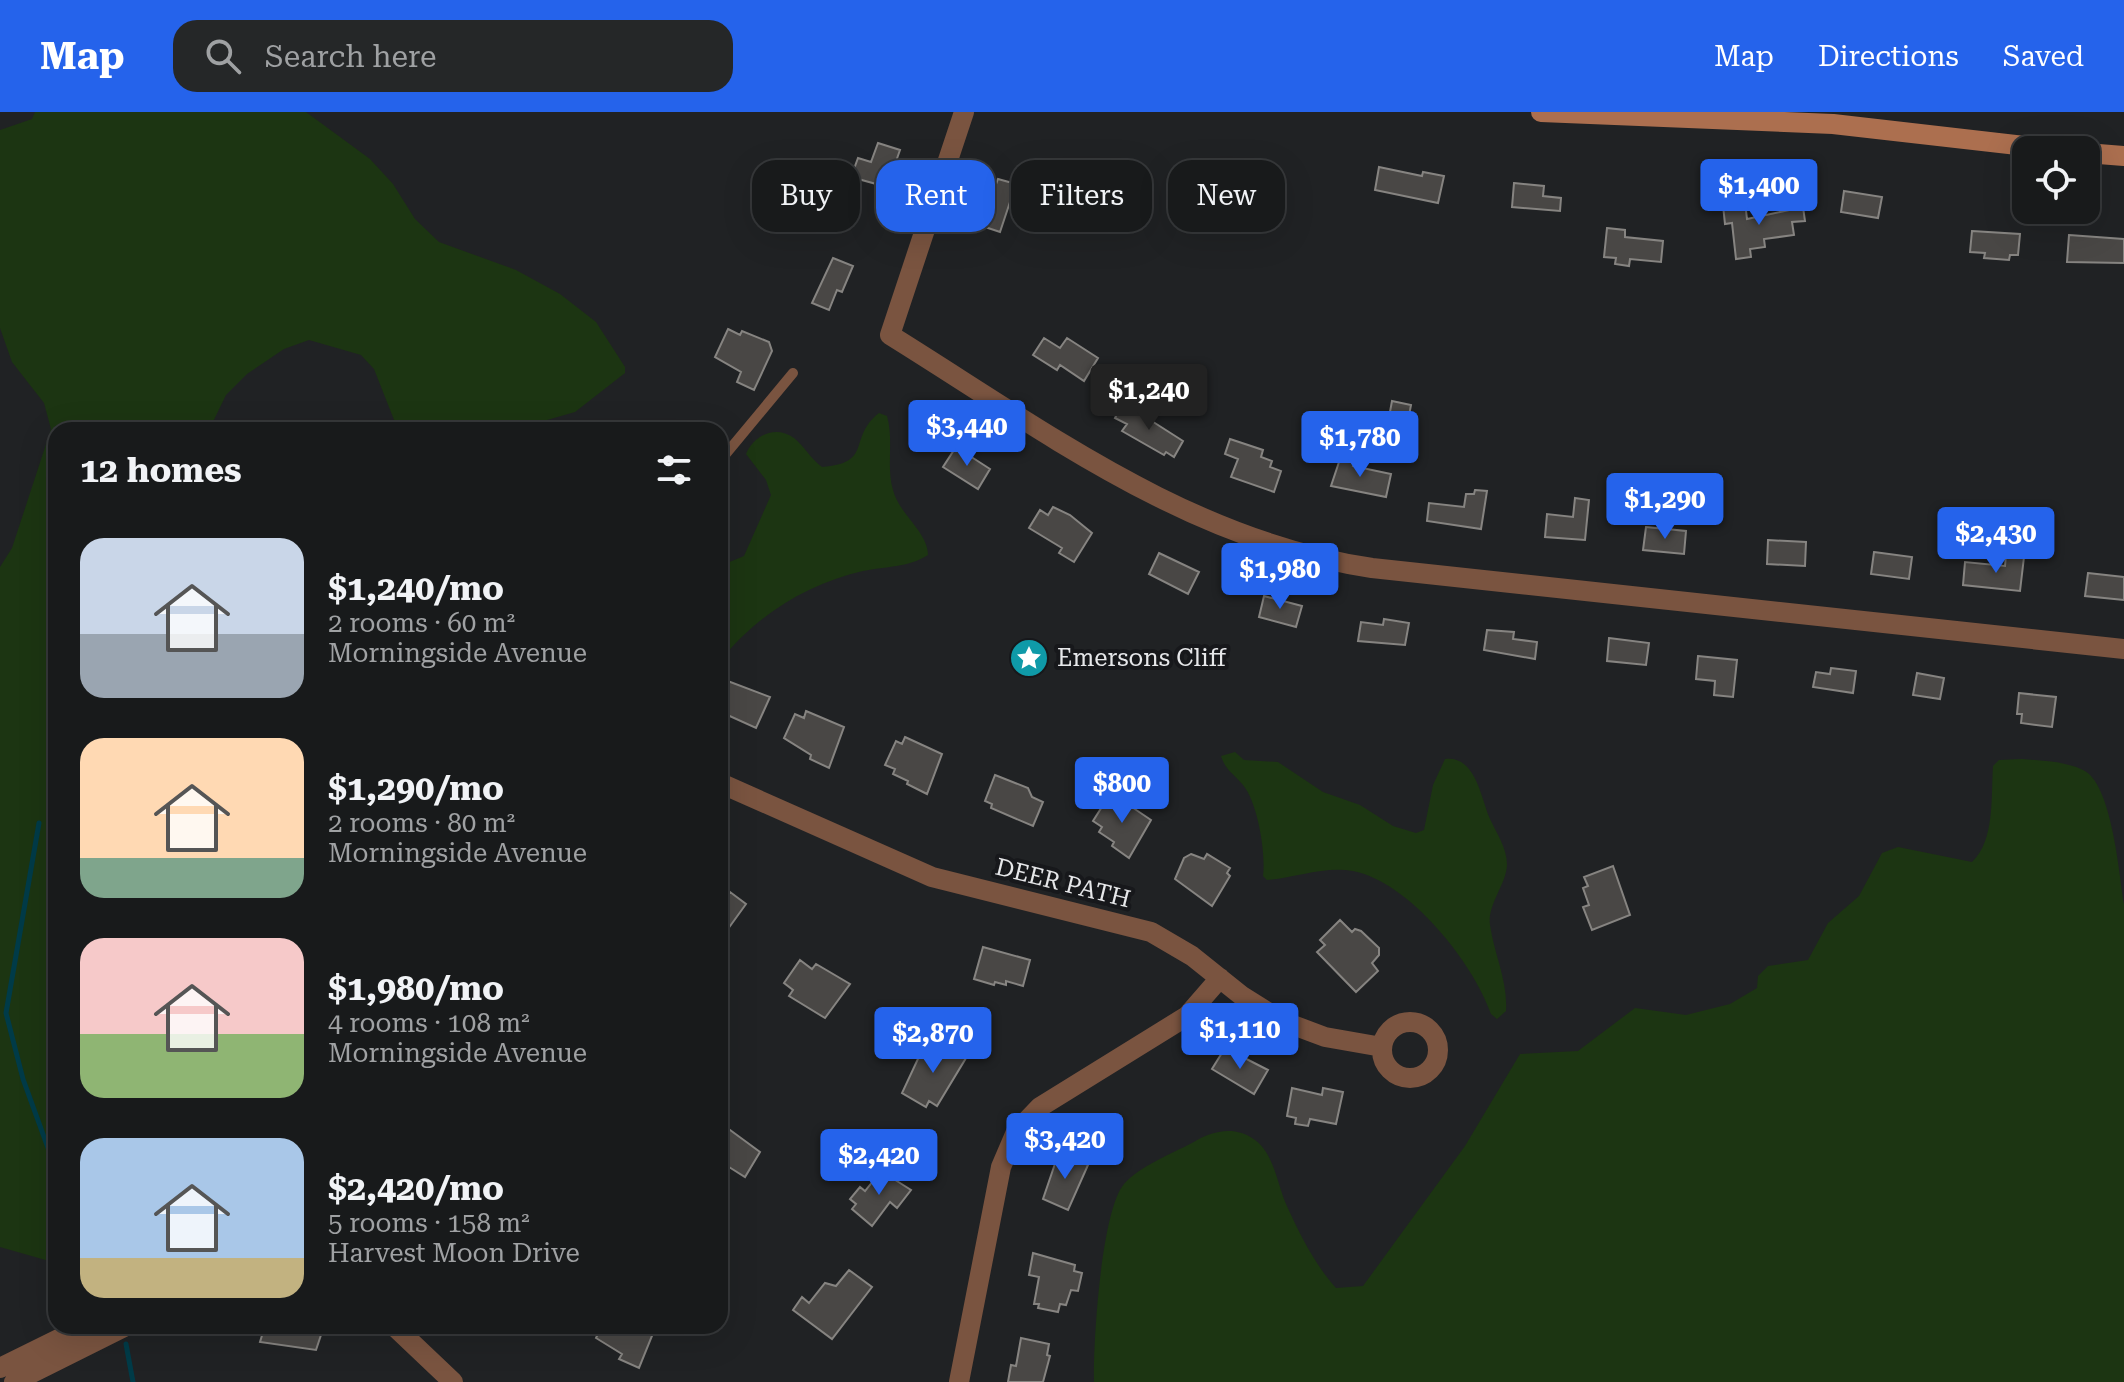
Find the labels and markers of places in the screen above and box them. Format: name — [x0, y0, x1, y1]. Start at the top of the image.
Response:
pin: $1,400 — [1694, 159, 1824, 227]
pin: $1,240 — [1084, 364, 1214, 432]
pin: $3,440 — [902, 400, 1032, 468]
pin: $1,780 — [1295, 411, 1425, 479]
pin: $1,290 — [1600, 473, 1730, 541]
pin: $2,430 — [1931, 507, 2061, 575]
pin: $1,980 — [1215, 543, 1345, 611]
place icon: Emersons Cliff — [1008, 637, 1050, 679]
place label: Emersons Cliff — [1057, 644, 1227, 672]
pin: $800 — [1075, 757, 1169, 825]
pin: $1,110 — [1175, 1003, 1305, 1071]
pin: $2,870 — [868, 1007, 998, 1075]
pin: $3,420 — [1000, 1113, 1130, 1181]
pin: $2,420 — [814, 1129, 944, 1197]

